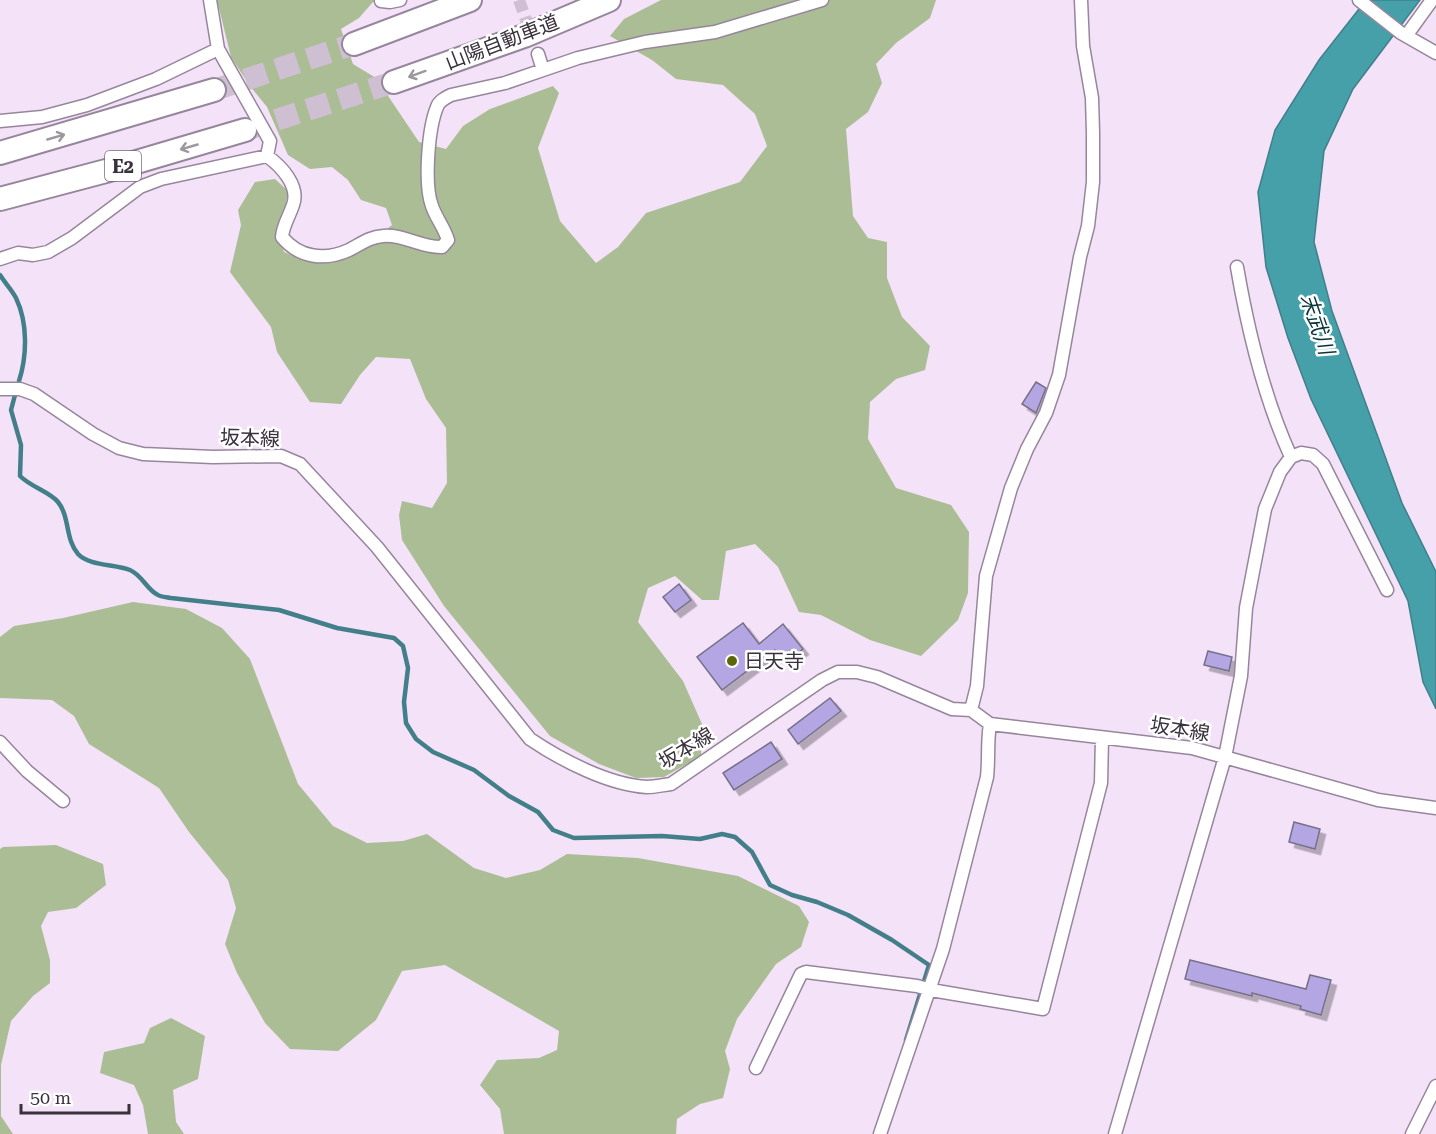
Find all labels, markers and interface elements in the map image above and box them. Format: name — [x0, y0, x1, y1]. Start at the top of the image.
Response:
street label: 山陽自動車道 — [442, 9, 562, 75]
one-way arrow — [408, 69, 427, 80]
one-way arrow — [46, 131, 65, 143]
one-way arrow — [179, 142, 198, 153]
road number: E2 — [105, 151, 141, 181]
water label: 末武川 — [1295, 290, 1339, 360]
street label: 坂本線 — [220, 425, 280, 451]
place label: 日天寺 — [744, 649, 804, 673]
marker: 日天寺 — [725, 654, 739, 668]
street label: 坂本線 — [1148, 712, 1212, 746]
street label: 坂本線 — [654, 722, 718, 774]
scale bar — [21, 1077, 129, 1115]
text: 50 m — [30, 1087, 71, 1108]

